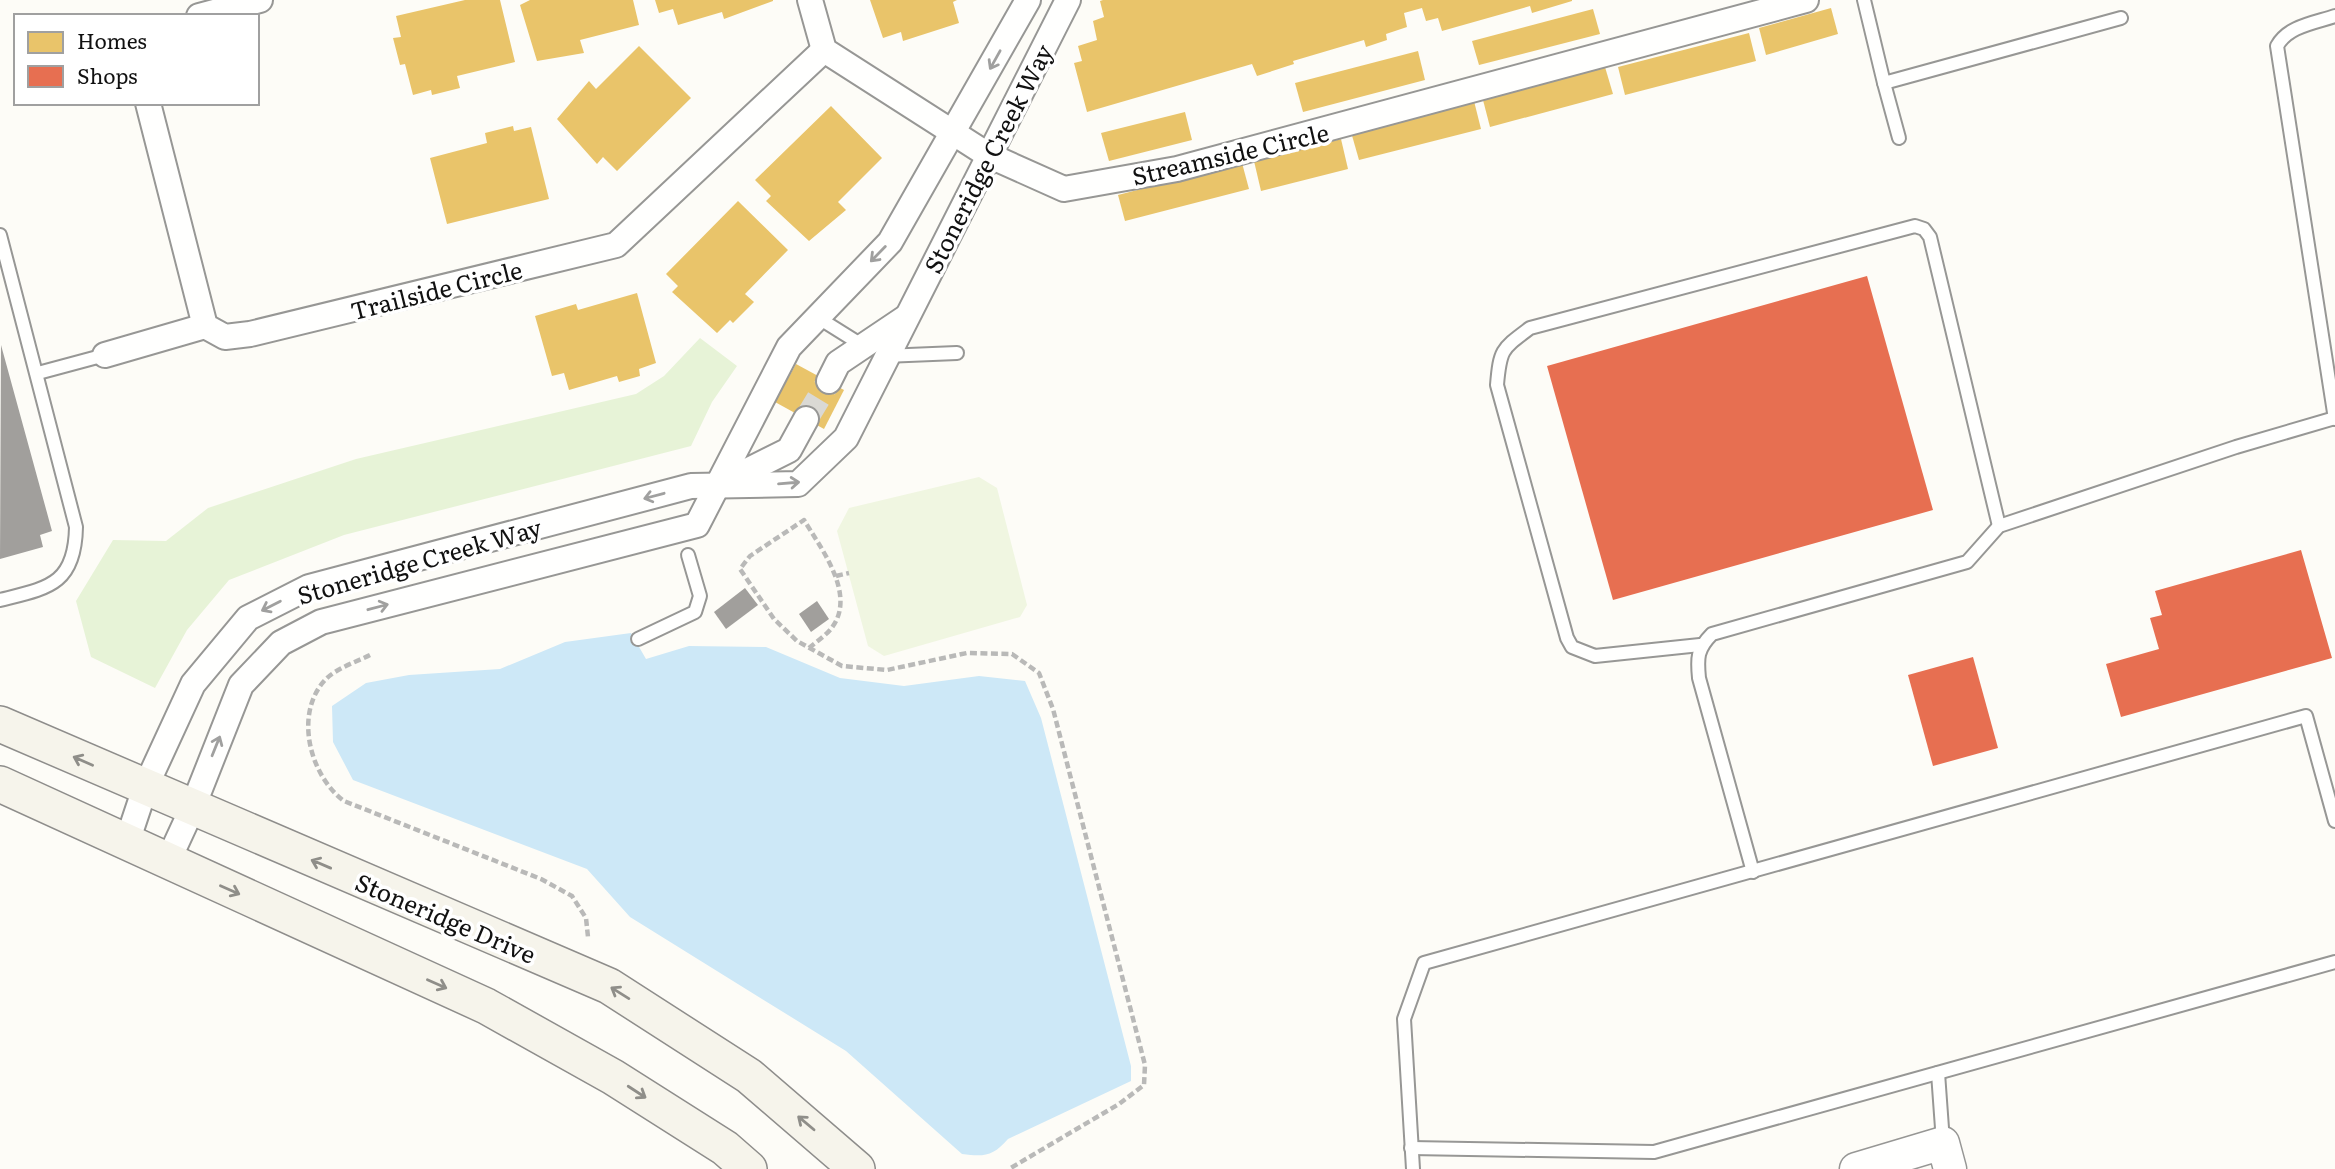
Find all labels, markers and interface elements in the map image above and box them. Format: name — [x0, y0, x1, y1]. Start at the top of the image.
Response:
legend — [14, 14, 259, 105]
text: Homes — [77, 24, 147, 55]
street label: Stoneridge Creek Way — [914, 37, 1060, 279]
one-way arrow — [988, 49, 1001, 70]
text: Shops — [77, 59, 138, 90]
street label: Streamside Circle — [1128, 113, 1332, 193]
one-way arrow — [870, 246, 887, 263]
street label: Trailside Circle — [346, 251, 526, 327]
one-way arrow — [777, 476, 800, 489]
one-way arrow — [643, 490, 666, 503]
street label: Stoneridge Creek Way — [293, 508, 545, 612]
one-way arrow — [261, 599, 282, 613]
one-way arrow — [367, 600, 389, 613]
one-way arrow — [210, 735, 223, 757]
one-way arrow — [73, 754, 94, 767]
one-way arrow — [311, 857, 333, 870]
street label: Stoneridge Drive — [350, 863, 542, 971]
one-way arrow — [219, 884, 240, 897]
one-way arrow — [426, 978, 447, 991]
one-way arrow — [610, 986, 630, 1000]
one-way arrow — [627, 1084, 646, 1099]
one-way arrow — [797, 1115, 815, 1131]

